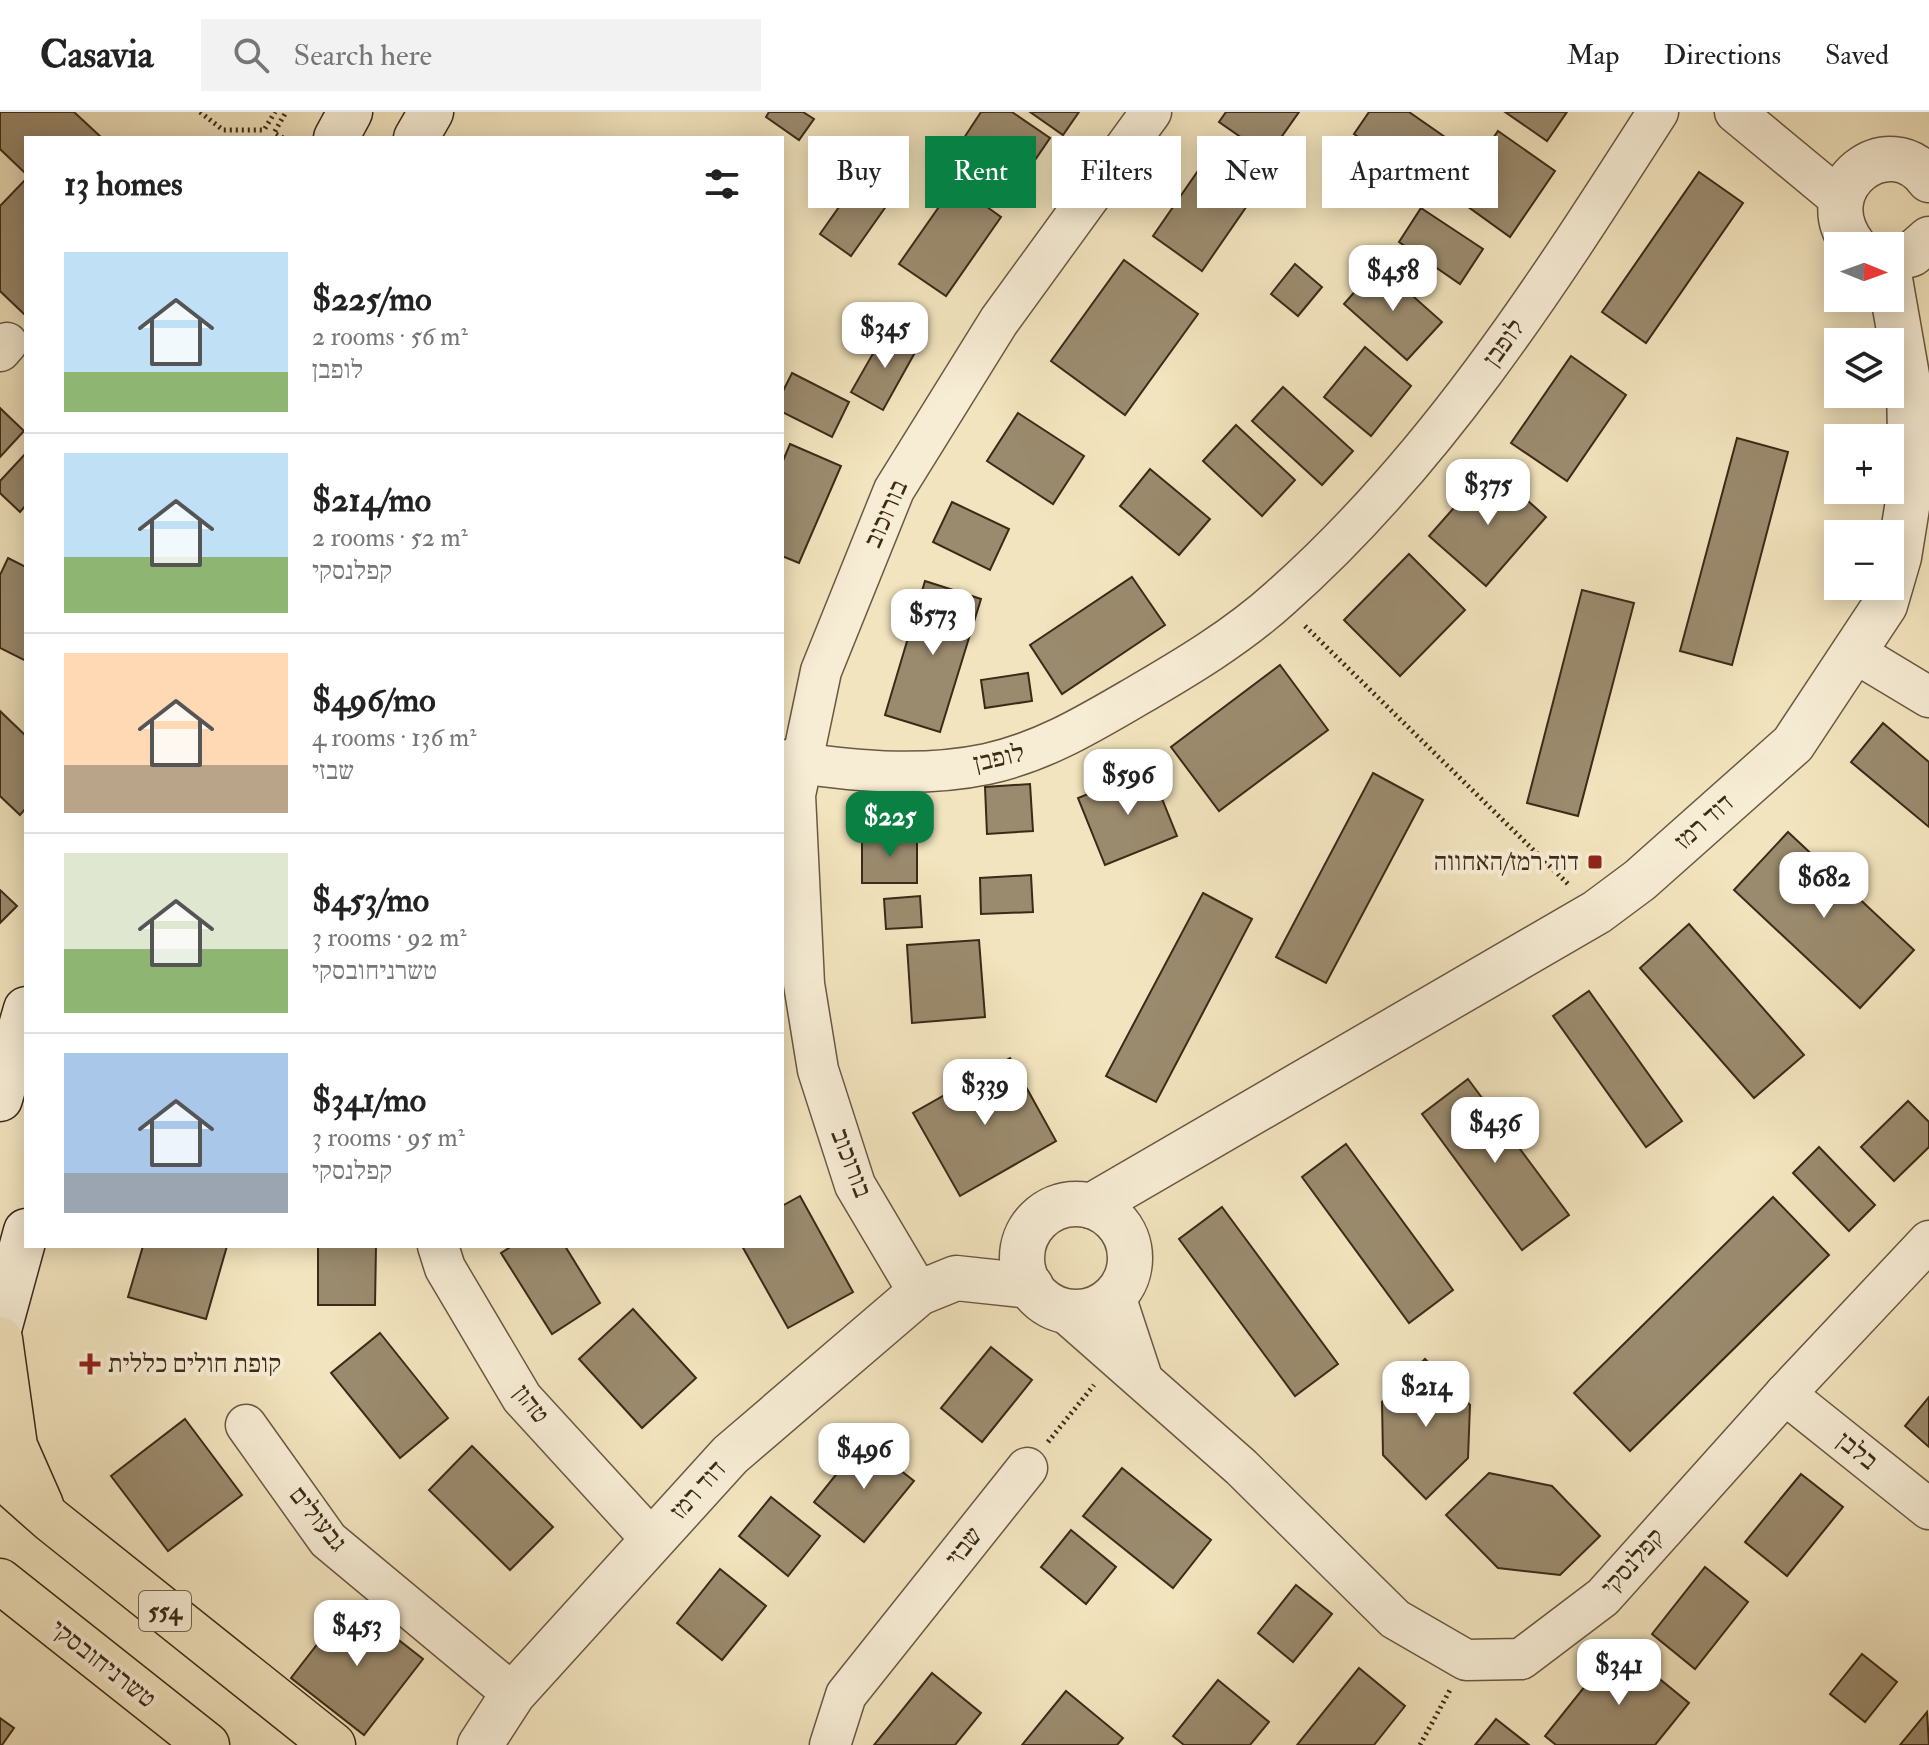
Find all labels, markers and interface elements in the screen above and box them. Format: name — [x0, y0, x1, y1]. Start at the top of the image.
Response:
search box — [201, 19, 761, 91]
text: Casavia — [40, 31, 153, 79]
icon: search — [229, 33, 273, 77]
text: Search here — [293, 37, 432, 74]
text: Map — [1567, 38, 1620, 73]
text: Directions — [1664, 38, 1781, 73]
text: Saved — [1825, 38, 1889, 73]
chip: Buy — [808, 136, 909, 208]
chip: Rent — [925, 136, 1036, 208]
chip: Filters — [1052, 136, 1181, 208]
chip: New — [1197, 136, 1306, 208]
chip: Apartment — [1322, 136, 1498, 208]
icon: filters — [700, 162, 744, 206]
text: 13 homes — [64, 163, 183, 206]
north arrow — [1824, 232, 1904, 312]
map controls — [1824, 232, 1904, 600]
pin: $458 — [1346, 245, 1440, 313]
text: $458 — [1367, 255, 1419, 287]
text: $225/mo — [312, 278, 432, 321]
icon: home — [128, 284, 224, 380]
pin: $345 — [838, 302, 932, 370]
text: $345 — [860, 312, 910, 344]
street label: לופבן — [1476, 313, 1532, 373]
text: 2 rooms · 56 m² — [312, 321, 468, 353]
button: layers — [1824, 328, 1904, 408]
text: לופבן — [312, 354, 363, 386]
button: + — [1824, 424, 1904, 504]
pin: $375 — [1441, 459, 1535, 527]
text: $375 — [1464, 469, 1512, 501]
street label: בורוכוב — [857, 475, 915, 553]
text: $214/mo — [312, 479, 431, 522]
icon: home — [128, 485, 224, 581]
button: − — [1824, 520, 1904, 600]
text: 2 rooms · 52 m² — [312, 522, 468, 554]
text: קפלנסקי — [312, 555, 392, 587]
pin: $573 — [886, 589, 980, 657]
text: $573 — [909, 599, 957, 631]
text: $496/mo — [312, 679, 436, 722]
icon: home — [128, 685, 224, 781]
text: 4 rooms · 136 m² — [312, 722, 477, 754]
street label: לופבן — [970, 737, 1028, 779]
pin: $596 — [1081, 749, 1175, 817]
text: שבזי — [312, 755, 354, 787]
text: $596 — [1102, 759, 1154, 791]
street label: דוד רמז — [1668, 787, 1740, 857]
pin: $225 — [843, 791, 937, 859]
text: $225 — [864, 801, 916, 833]
place label: דוד רמז/האחווה — [1433, 846, 1579, 878]
pin: $682 — [1777, 852, 1871, 920]
marker: דוד רמז/האחווה — [1586, 853, 1604, 871]
text: $682 — [1797, 862, 1851, 894]
text: $453/mo — [312, 879, 429, 922]
icon: home — [128, 885, 224, 981]
text: 3 rooms · 92 m² — [312, 922, 467, 954]
text: טשרניחובסקי — [312, 955, 437, 987]
pin: $339 — [938, 1059, 1032, 1127]
text: $339 — [961, 1069, 1009, 1101]
text: $341/mo — [312, 1079, 426, 1122]
icon: home — [128, 1085, 224, 1181]
pin: $436 — [1448, 1097, 1542, 1165]
text: $436 — [1469, 1107, 1521, 1139]
text: 3 rooms · 95 m² — [312, 1122, 465, 1154]
street label: בורוכוב — [823, 1124, 879, 1202]
text: קפלנסקי — [312, 1155, 392, 1187]
place label: קופת חולים כללית — [108, 1348, 281, 1380]
marker: קופת חולים כללית — [79, 1353, 101, 1375]
pin: $214 — [1379, 1361, 1473, 1429]
text: $214 — [1400, 1371, 1452, 1403]
street label: טהון — [506, 1378, 556, 1430]
pin: $496 — [817, 1423, 911, 1491]
street label: בלבן — [1830, 1425, 1884, 1477]
text: $496 — [836, 1433, 892, 1465]
street label: דוד רמז — [663, 1454, 733, 1526]
street label: גבעולים — [282, 1480, 354, 1558]
street label: שבזי — [938, 1521, 990, 1573]
street label: קפלנסקי — [1594, 1521, 1672, 1603]
road number: 554 — [139, 1591, 191, 1631]
pin: $453 — [310, 1600, 404, 1668]
text: $453 — [332, 1610, 382, 1642]
street label: טשרניחובסקי — [44, 1613, 162, 1715]
pin: $341 — [1572, 1639, 1666, 1707]
text: $341 — [1595, 1649, 1643, 1681]

